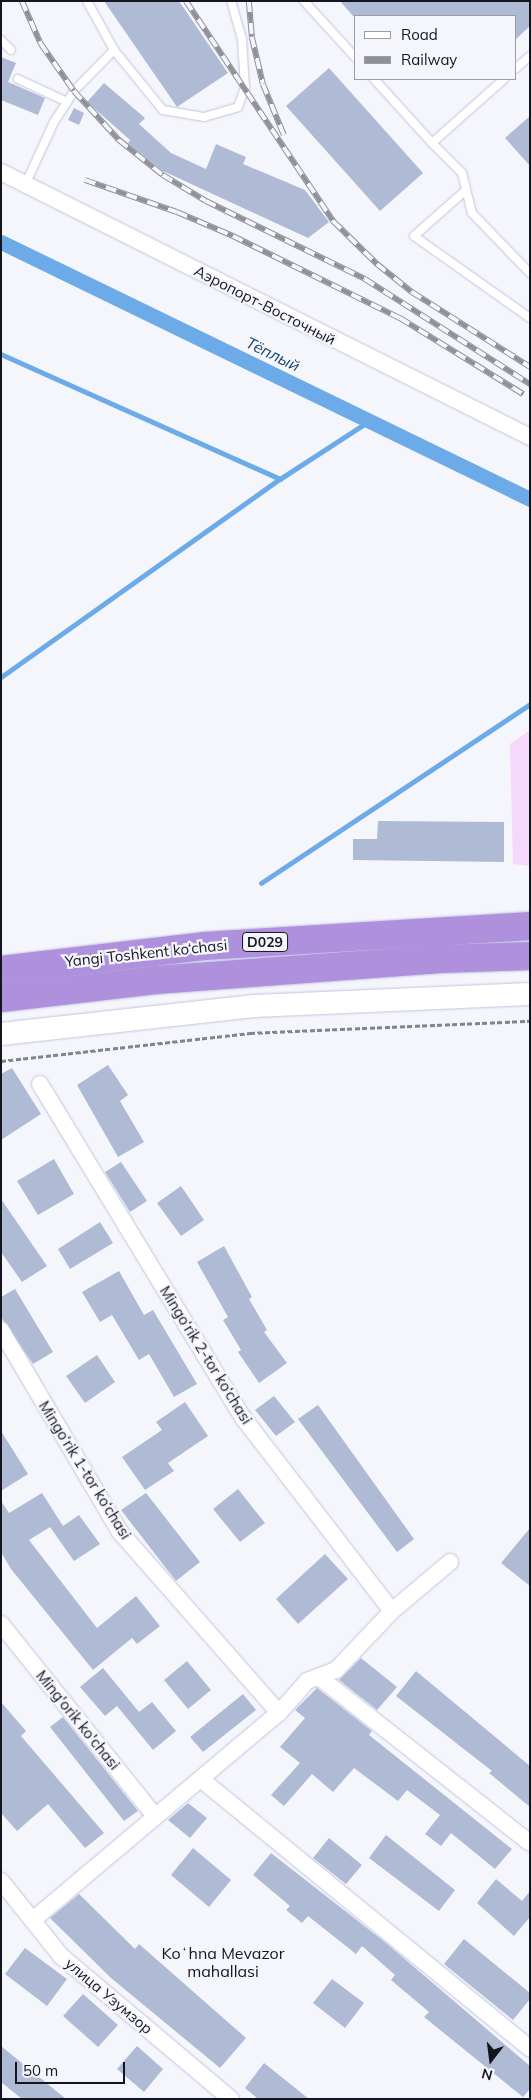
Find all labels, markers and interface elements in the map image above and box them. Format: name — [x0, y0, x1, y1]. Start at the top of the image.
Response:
legend — [354, 15, 516, 80]
text: Road — [401, 25, 438, 44]
text: Railway — [401, 50, 457, 69]
street label: Аэропорт-Восточный — [191, 262, 339, 348]
water label: Тёплый — [243, 333, 303, 375]
road number: D029 — [241, 930, 289, 954]
street label: Yangi Toshkent ko‘chasi — [64, 936, 228, 970]
street label: Mingo‘rik 2-tor ko‘chasi — [156, 1283, 256, 1427]
street label: Mingo‘rik 1-tor ko‘chasi — [35, 1398, 135, 1542]
street label: Ming'orik ko'chasi — [32, 1667, 124, 1773]
district label: Koʻhna Mevazor mahallasi — [162, 1943, 284, 1981]
street label: улица Узумзор — [62, 1954, 156, 2038]
north arrow — [466, 2035, 516, 2085]
scale bar — [18, 2052, 128, 2084]
text: 50 m — [23, 2061, 58, 2080]
text: N — [480, 2064, 495, 2085]

